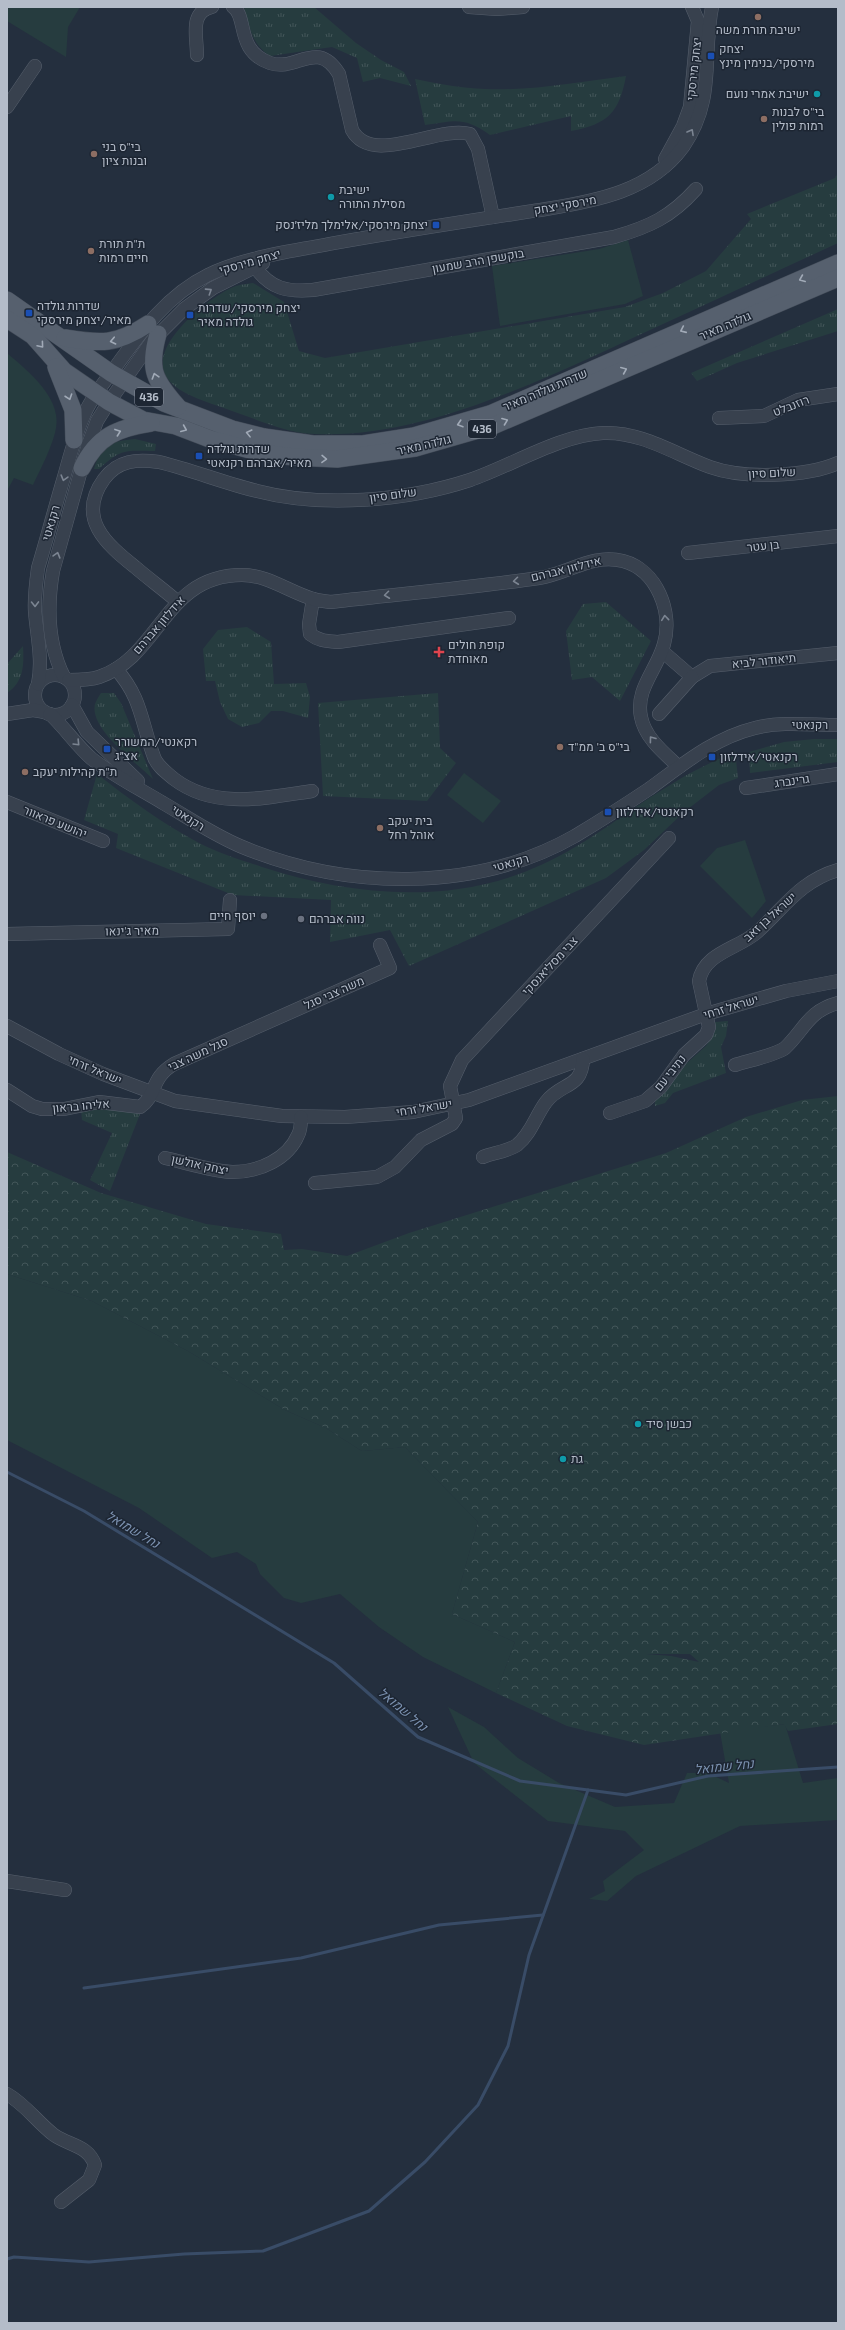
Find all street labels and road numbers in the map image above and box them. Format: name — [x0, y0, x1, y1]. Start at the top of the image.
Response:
street label: יצחק מירסקי — [683, 37, 703, 101]
street label: מירסקי יצחק — [532, 192, 597, 216]
street label: בוקשפן הרב שמעון — [431, 245, 526, 275]
street label: יצחק מירסקי — [217, 246, 282, 277]
street label: גולדה מאיר — [696, 308, 753, 342]
street label: שדרות גולדה מאיר — [500, 365, 589, 413]
road number: 436 — [135, 388, 163, 406]
street label: רוזנבלט — [770, 392, 811, 418]
road number: 436 — [468, 420, 496, 438]
street label: גולדה מאיר — [395, 431, 453, 457]
street label: שלום סיון — [748, 464, 796, 480]
street label: שלום סיון — [368, 484, 418, 504]
street label: רקנאטי — [38, 503, 62, 542]
street label: בן עטר — [746, 536, 781, 554]
street label: אידלזון אברהם — [529, 552, 603, 584]
street label: אידלזון אברהם — [129, 592, 187, 656]
street label: תיאודור לביא — [731, 650, 797, 670]
street label: רקנאטי — [792, 717, 828, 731]
street label: גרינברג — [773, 771, 811, 789]
street label: יהושע פראוור — [21, 802, 89, 840]
street label: רקנאטי — [169, 802, 208, 833]
street label: רקנאטי — [491, 850, 530, 874]
street label: ישראל בן זאב — [740, 889, 799, 944]
street label: מאיר ג'ינאו — [105, 923, 159, 937]
street label: צבי מסליאנסקי — [519, 933, 580, 998]
street label: משה צבי סגל — [301, 973, 366, 1012]
street label: ישראל זרחי — [702, 991, 760, 1021]
street label: סגל משה צבי — [165, 1033, 230, 1073]
street label: נתיבי עם — [650, 1051, 688, 1093]
street label: ישראל זרחי — [67, 1052, 124, 1087]
street label: אליהו בראון — [52, 1095, 111, 1114]
street label: ישראל זרחי — [395, 1096, 453, 1118]
street label: יצחק אולשן — [170, 1151, 230, 1177]

